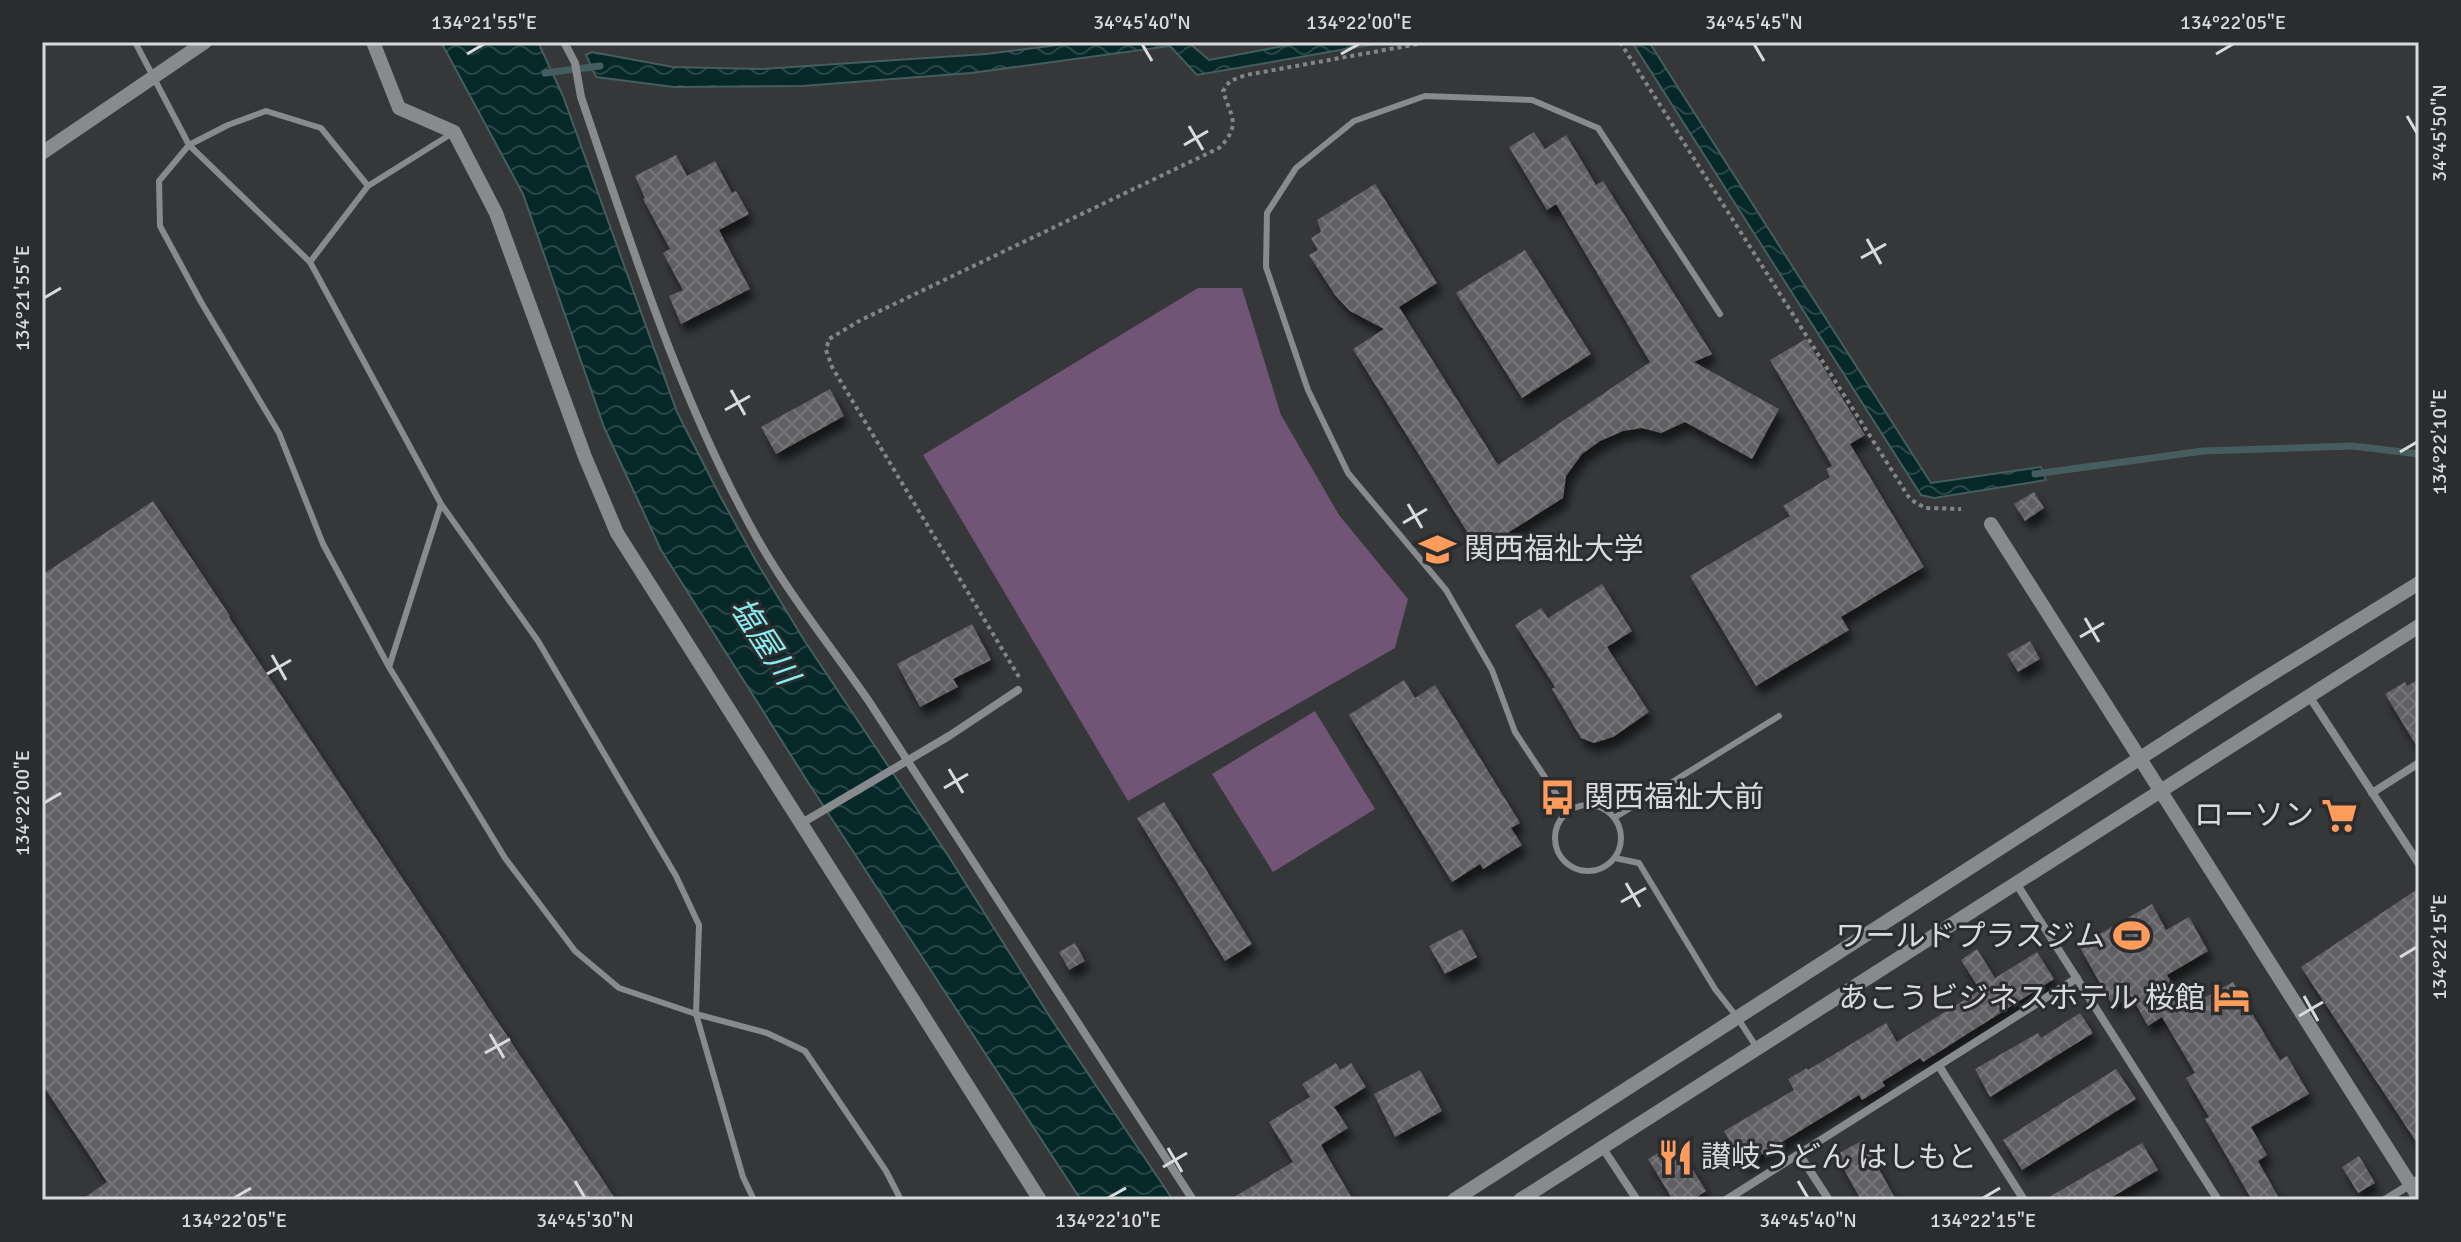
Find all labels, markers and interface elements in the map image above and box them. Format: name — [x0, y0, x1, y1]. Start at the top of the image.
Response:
text: 134°21'55"E — [431, 10, 537, 35]
text: 34°45'40"N — [1093, 10, 1191, 35]
text: 134°22'00"E — [1306, 10, 1412, 35]
text: 34°45'45"N — [1705, 10, 1803, 35]
text: 134°22'05"E — [2180, 10, 2286, 35]
text: 34°45'50"N — [2427, 84, 2452, 182]
text: 134°21'55"E — [10, 245, 35, 351]
text: 134°22'10"E — [2427, 389, 2452, 495]
school or university icon: 関西福祉大学 — [1419, 530, 1457, 568]
place label: 関西福祉大学 — [1464, 531, 1644, 568]
water label: 塩屋川 — [721, 590, 808, 694]
text: 134°22'00"E — [10, 750, 35, 856]
bus stop icon: 関西福祉大前 — [1539, 778, 1577, 816]
place label: 関西福祉大前 — [1584, 779, 1764, 816]
supermarket icon: ローソン — [2321, 796, 2359, 834]
place label: ローソン — [2194, 797, 2314, 834]
text: 134°22'15"E — [2427, 894, 2452, 1000]
sports icon: ワールドプラスジム — [2112, 917, 2150, 955]
place label: ワールドプラスジム — [1836, 918, 2105, 955]
hotel icon: あこうビジネスホテル 桜館 — [2212, 979, 2250, 1017]
place label: あこうビジネスホテル 桜館 — [1838, 980, 2205, 1017]
restaurant icon: 讃岐うどん はしもと — [1656, 1138, 1694, 1176]
place label: 讃岐うどん はしもと — [1701, 1139, 1977, 1176]
text: 134°22'05"E — [181, 1208, 287, 1233]
text: 34°45'30"N — [536, 1208, 634, 1233]
text: 134°22'10"E — [1055, 1208, 1161, 1233]
text: 34°45'40"N — [1759, 1208, 1857, 1233]
text: 134°22'15"E — [1930, 1208, 2036, 1233]

